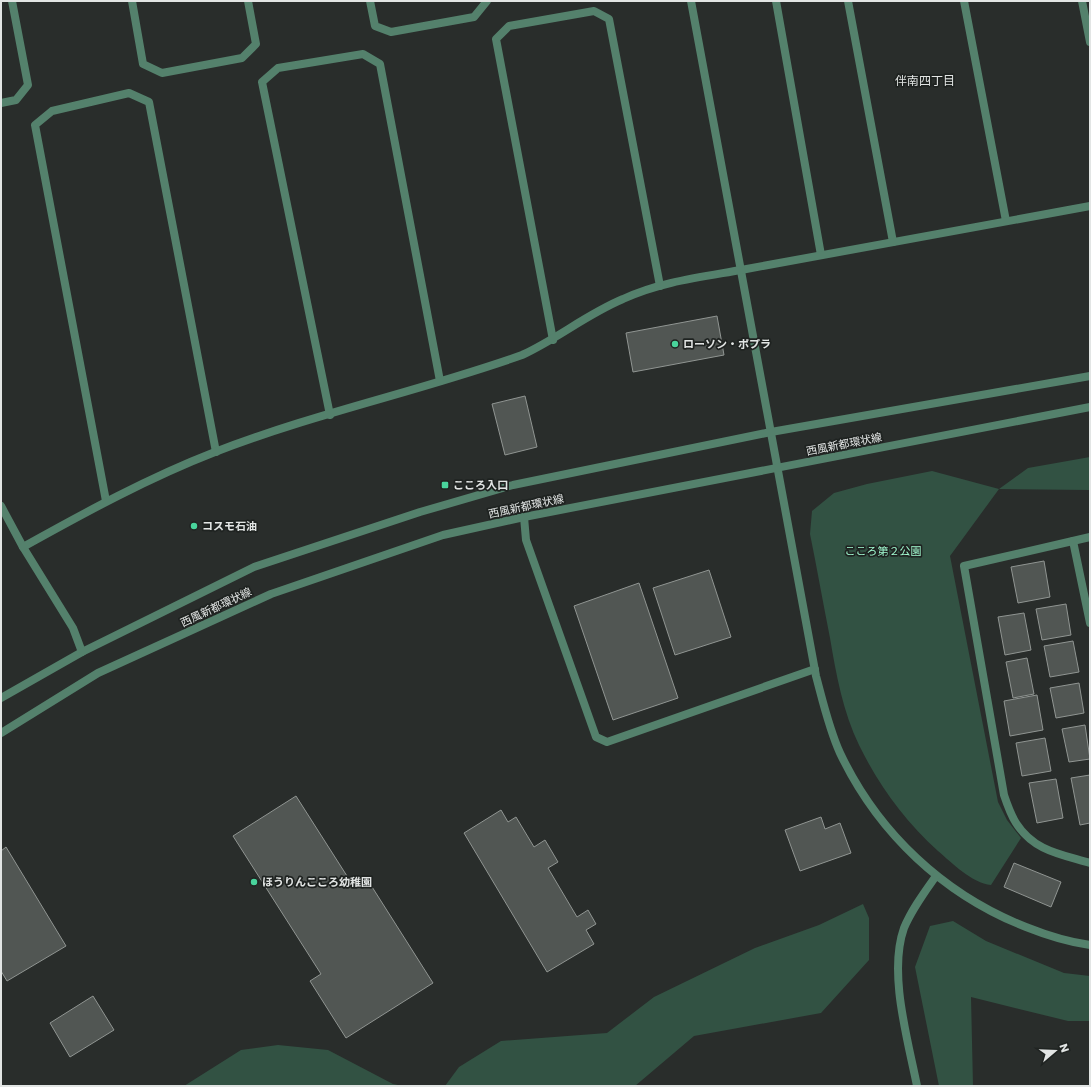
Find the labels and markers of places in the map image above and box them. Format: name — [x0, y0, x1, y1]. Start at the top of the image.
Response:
place label: ローソン・ポプラ — [683, 336, 771, 352]
marker: ローソン・ポプラ — [670, 339, 680, 349]
place label: こころ入口 — [453, 477, 508, 493]
marker: こころ入口 — [440, 480, 450, 490]
place label: コスモ石油 — [202, 518, 257, 534]
marker: コスモ石油 — [189, 521, 199, 531]
place label: ほうりんこころ幼稚園 — [262, 874, 372, 890]
marker: ほうりんこころ幼稚園 — [249, 877, 259, 887]

